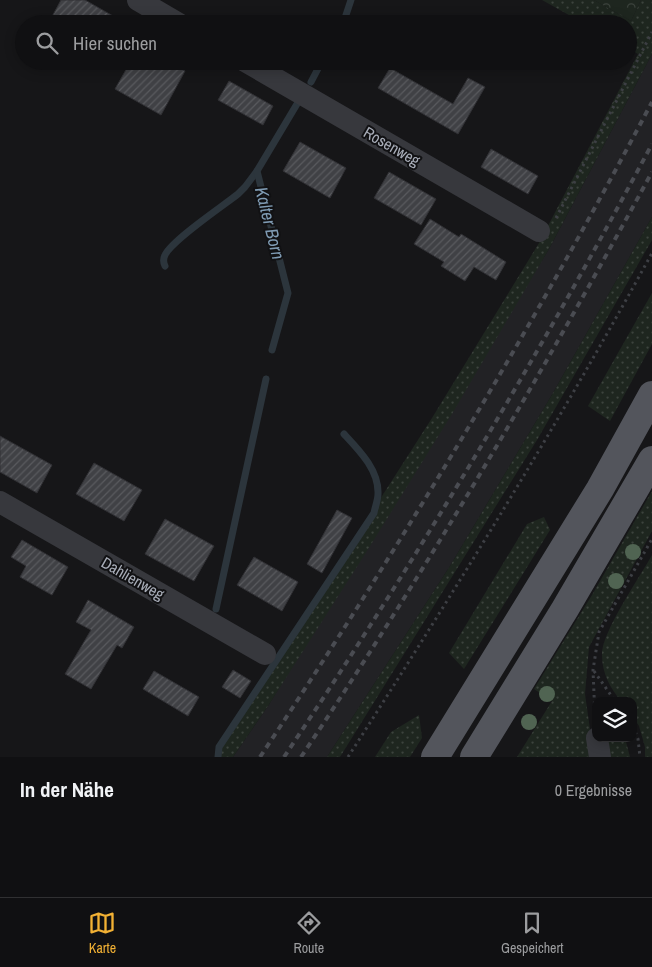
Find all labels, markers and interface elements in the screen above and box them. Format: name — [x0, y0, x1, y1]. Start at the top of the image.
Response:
search box — [15, 15, 637, 70]
icon: search — [33, 29, 61, 57]
text: Hier suchen — [73, 30, 157, 56]
street label: Rosenweg — [360, 121, 425, 171]
water label: Kalter Born — [249, 184, 291, 262]
street label: Dahlienweg — [98, 551, 169, 605]
map controls — [592, 697, 637, 742]
button: layers — [592, 697, 637, 742]
text: In der Nähe — [20, 775, 114, 804]
text: 0 Ergebnisse — [555, 779, 632, 801]
tab: Karte — [88, 909, 116, 957]
tab: Route — [293, 909, 324, 957]
tab: Gespeichert — [501, 909, 564, 957]

